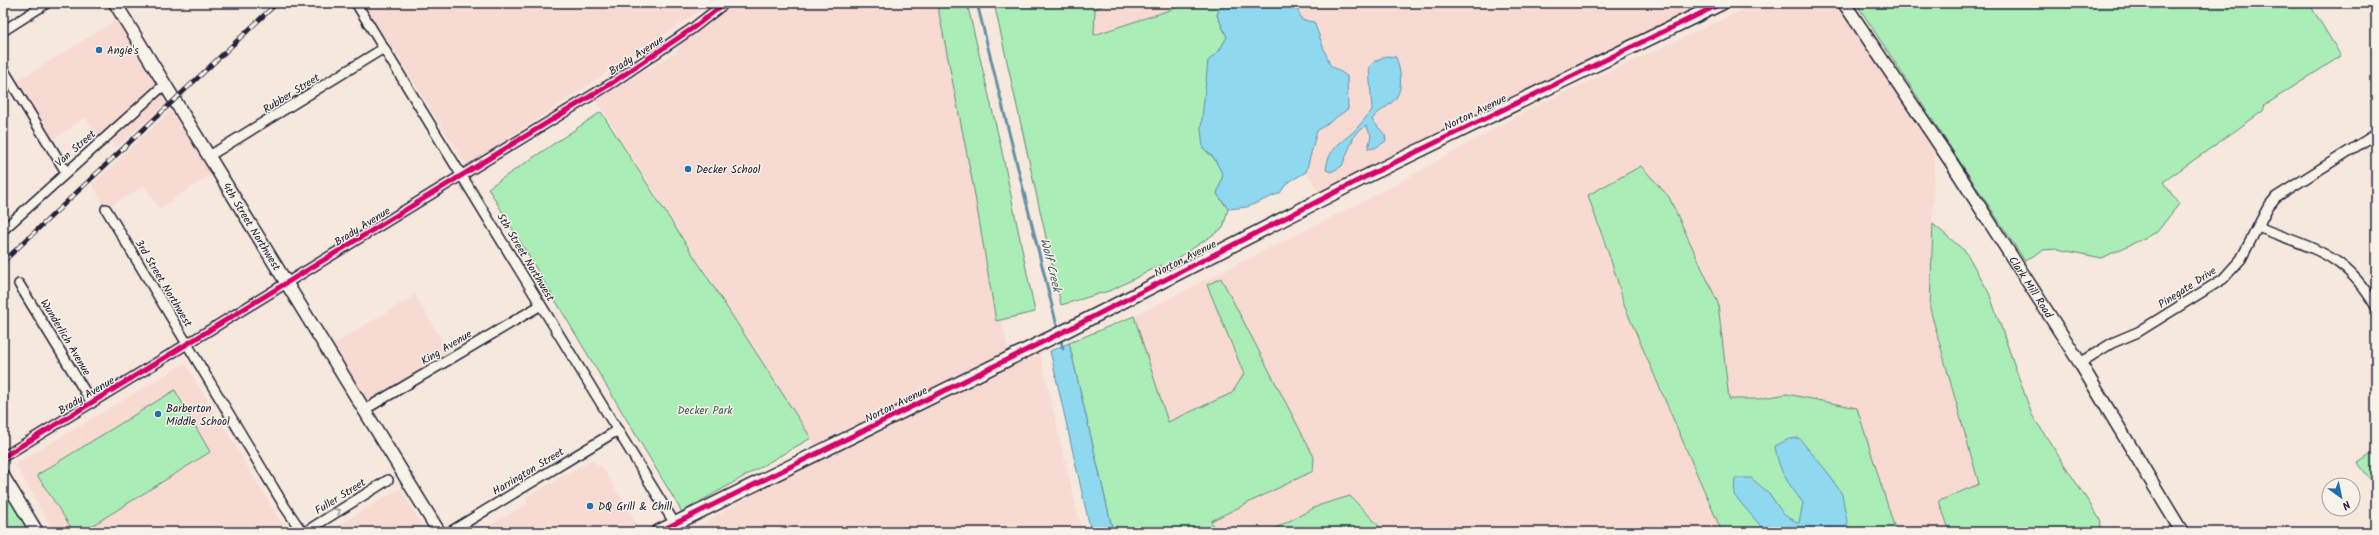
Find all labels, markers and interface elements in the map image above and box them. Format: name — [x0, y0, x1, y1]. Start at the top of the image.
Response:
street label: Brady Avenue — [605, 31, 668, 81]
place label: Angie's — [107, 42, 139, 60]
marker: Angie's — [94, 45, 104, 55]
street label: Rubber Street — [260, 69, 324, 118]
street label: Norton Avenue — [1441, 90, 1510, 136]
street label: Van Street — [51, 125, 101, 172]
place label: Decker School — [696, 161, 761, 179]
marker: Decker School — [683, 164, 693, 174]
street label: 4th Street Northwest — [217, 179, 285, 275]
street label: Brady Avenue — [331, 202, 394, 251]
street label: 5th Street Northwest — [492, 210, 559, 306]
street label: Norton Avenue — [1151, 235, 1220, 282]
street label: 3rd Street Northwest — [130, 236, 197, 331]
water label: Wolf Creek — [1035, 236, 1067, 296]
street label: Clark Mill Road — [2004, 253, 2057, 323]
street label: Pinegate Drive — [2155, 262, 2220, 313]
street label: Wunderlich Avenue — [35, 296, 95, 379]
street label: King Avenue — [417, 325, 476, 370]
street label: Brady Avenue — [55, 372, 118, 420]
street label: Norton Avenue — [862, 382, 931, 428]
place label: Barberton Middle School — [166, 400, 230, 431]
park label: Decker Park — [677, 402, 733, 420]
marker: Barberton Middle School — [153, 409, 163, 419]
street label: Harrington Street — [489, 443, 568, 500]
street label: Fuller Street — [311, 474, 370, 520]
north arrow — [2321, 477, 2361, 517]
text: N — [2338, 495, 2354, 514]
place label: DQ Grill & Chill — [598, 498, 672, 516]
marker: DQ Grill & Chill — [585, 501, 595, 511]
one-way arrow — [334, 509, 341, 516]

